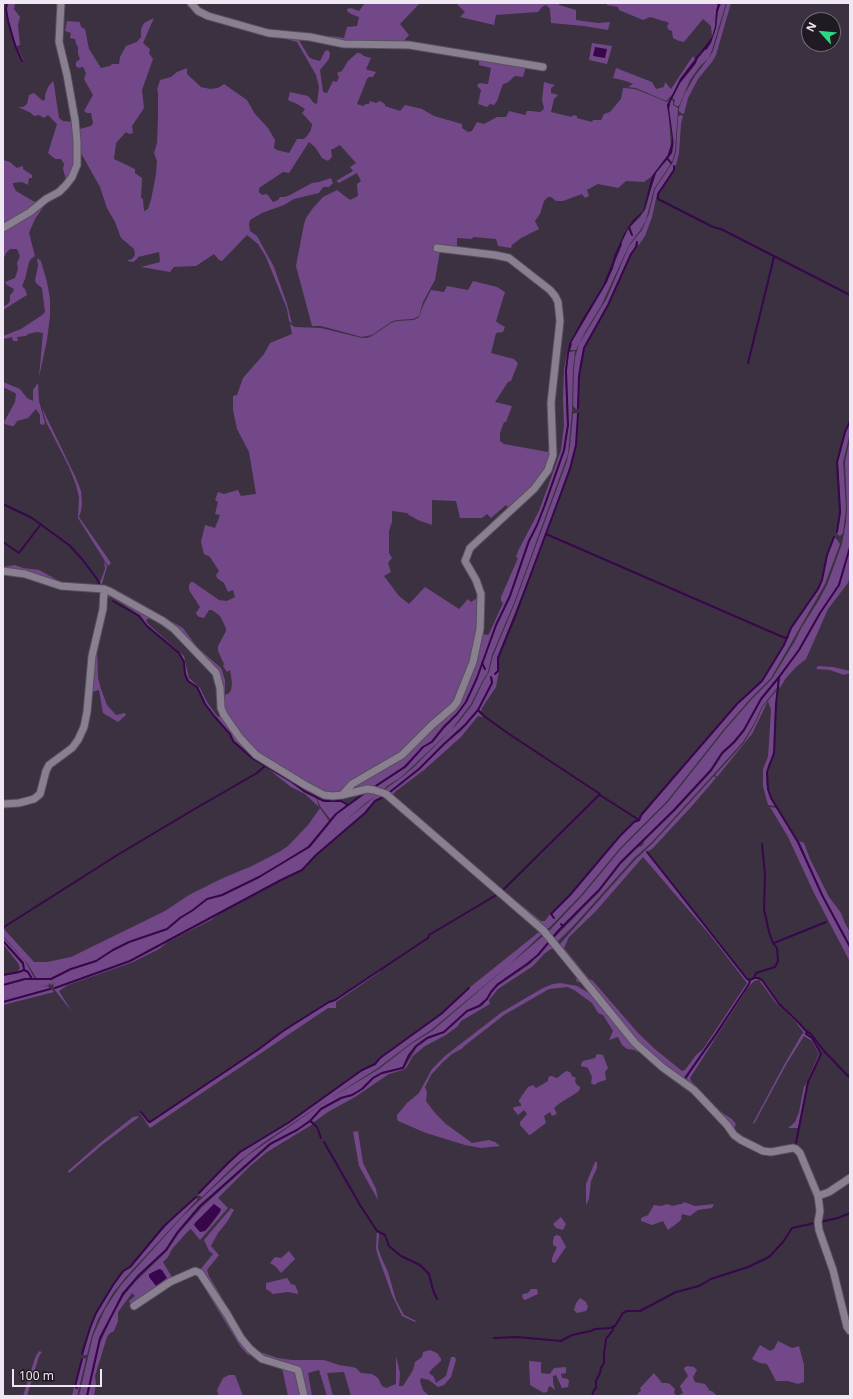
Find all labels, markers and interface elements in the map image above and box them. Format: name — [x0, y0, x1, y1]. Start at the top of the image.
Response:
north arrow — [801, 12, 841, 52]
text: N — [802, 19, 819, 34]
scale bar — [14, 1361, 104, 1387]
text: 100 m — [19, 1367, 54, 1384]

